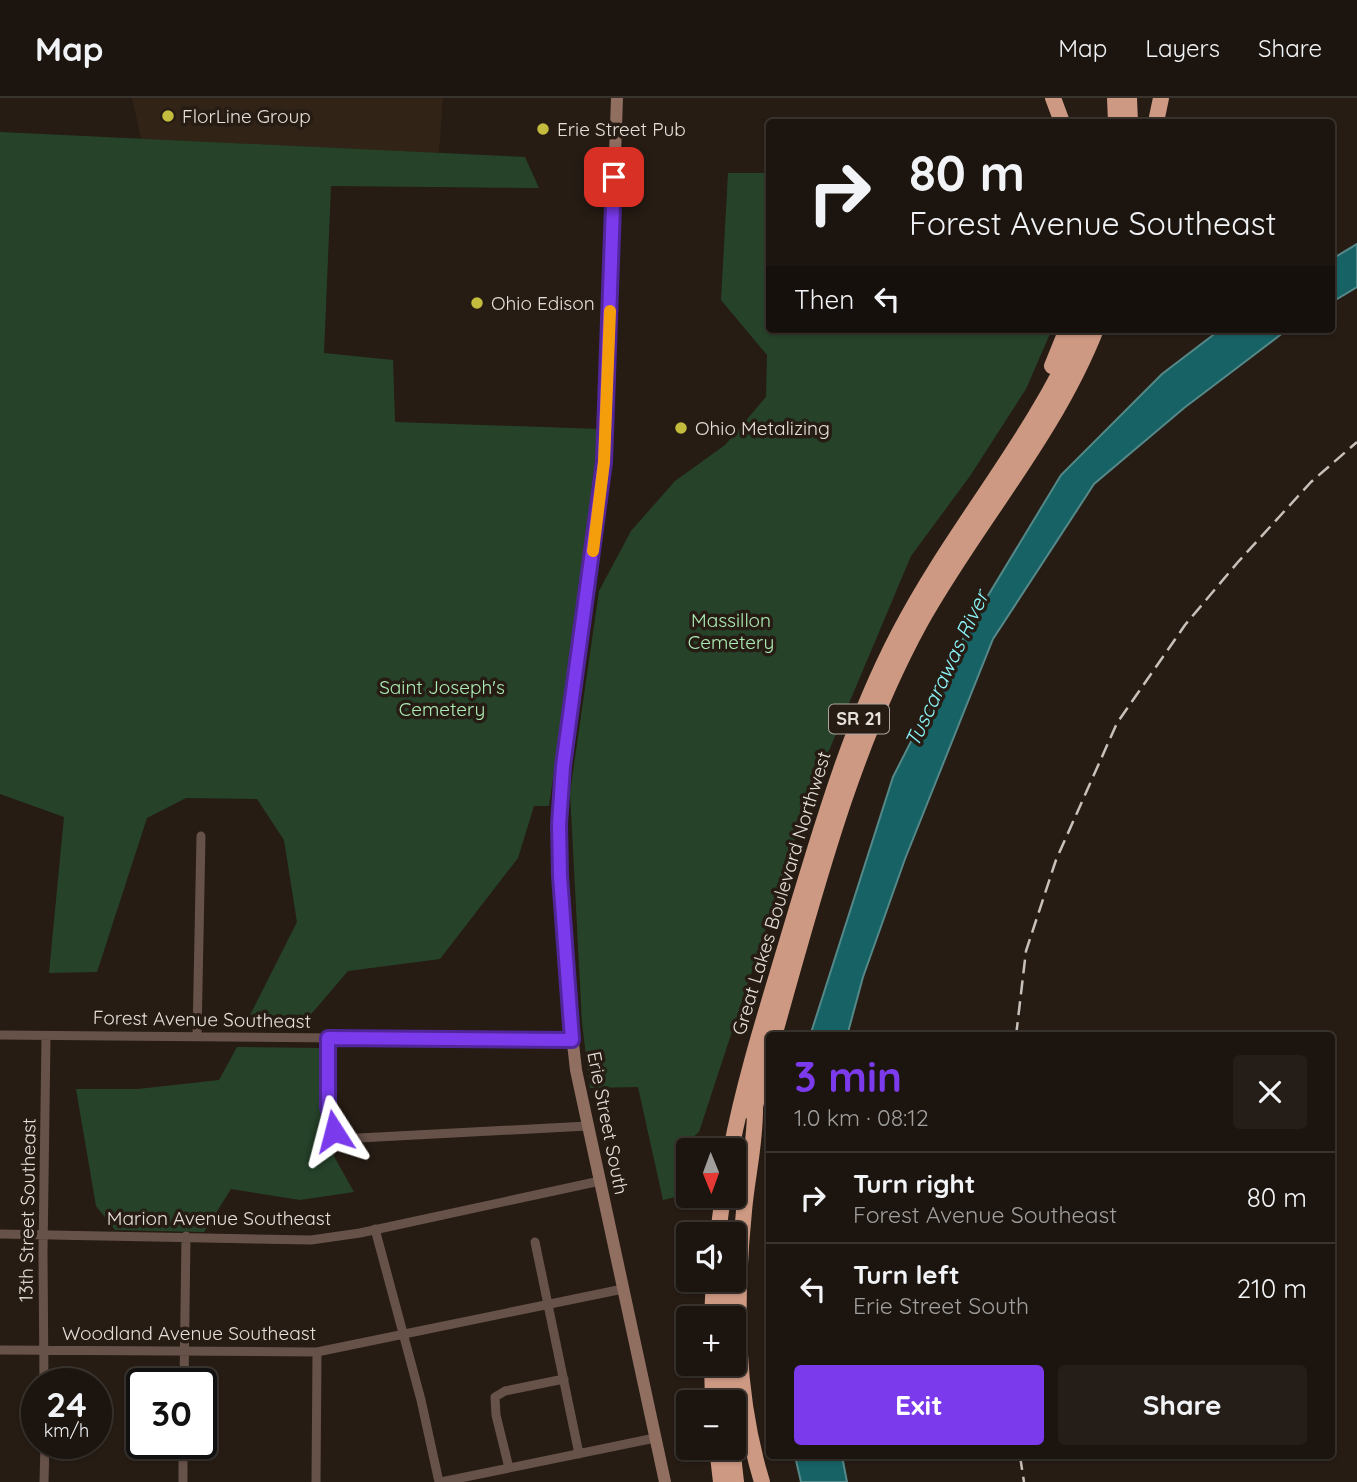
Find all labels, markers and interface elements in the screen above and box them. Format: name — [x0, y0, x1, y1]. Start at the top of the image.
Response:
text: Map — [35, 28, 103, 69]
text: Map — [1058, 33, 1107, 63]
text: Layers — [1145, 33, 1220, 63]
text: Share — [1258, 33, 1322, 63]
place label: FlorLine Group — [182, 104, 311, 128]
marker: FlorLine Group — [160, 108, 176, 124]
place label: Erie Street Pub — [557, 117, 686, 141]
marker: Erie Street Pub — [535, 121, 551, 137]
text: 80 m — [909, 142, 1025, 203]
pin — [584, 147, 644, 207]
icon: right — [794, 147, 885, 238]
icon: arrive — [595, 158, 633, 196]
text: Forest Avenue Southeast — [909, 203, 1276, 243]
icon: left — [868, 280, 906, 318]
text: Then — [794, 283, 854, 316]
place label: Ohio Edison — [491, 291, 595, 315]
marker: Ohio Edison — [469, 295, 485, 311]
place label: Ohio Metalizing — [695, 416, 830, 440]
marker: Ohio Metalizing — [673, 420, 689, 436]
water label: Tuscarawas River — [898, 584, 995, 751]
park label: Massillon Cemetery — [688, 608, 774, 654]
park label: Saint Joseph's Cemetery — [379, 675, 505, 721]
road number: SR 21 — [829, 704, 889, 734]
street label: Great Lakes Boulevard Northwest — [726, 748, 836, 1038]
street label: Forest Avenue Southeast — [93, 1005, 311, 1033]
street label: Erie Street South — [582, 1049, 634, 1197]
text: 3 min — [794, 1050, 902, 1103]
button: close — [1233, 1055, 1307, 1129]
position arrow — [297, 1094, 371, 1168]
text: 1.0 km · 08:12 — [794, 1103, 929, 1132]
street label: 13th Street Southeast — [13, 1118, 41, 1302]
north arrow — [676, 1138, 746, 1208]
map controls — [676, 1138, 746, 1460]
text: Turn right — [853, 1167, 975, 1200]
icon: right — [794, 1179, 832, 1217]
text: 80 m — [1247, 1181, 1307, 1214]
text: Forest Avenue Southeast — [853, 1200, 1117, 1229]
street label: Marion Avenue Southeast — [107, 1206, 331, 1230]
button: sound — [676, 1222, 746, 1292]
text: Turn left — [853, 1258, 960, 1291]
icon: left — [794, 1270, 832, 1308]
text: 210 m — [1237, 1272, 1307, 1305]
text: Erie Street South — [853, 1291, 1029, 1320]
button: + — [676, 1306, 746, 1376]
street label: Woodland Avenue Southeast — [62, 1321, 316, 1345]
button: Exit — [794, 1365, 1044, 1445]
button: Share — [1058, 1365, 1307, 1445]
speed limit sign: 30 — [126, 1368, 217, 1459]
text: 24 — [46, 1382, 87, 1426]
button: − — [676, 1390, 746, 1460]
text: km/h — [44, 1419, 89, 1442]

